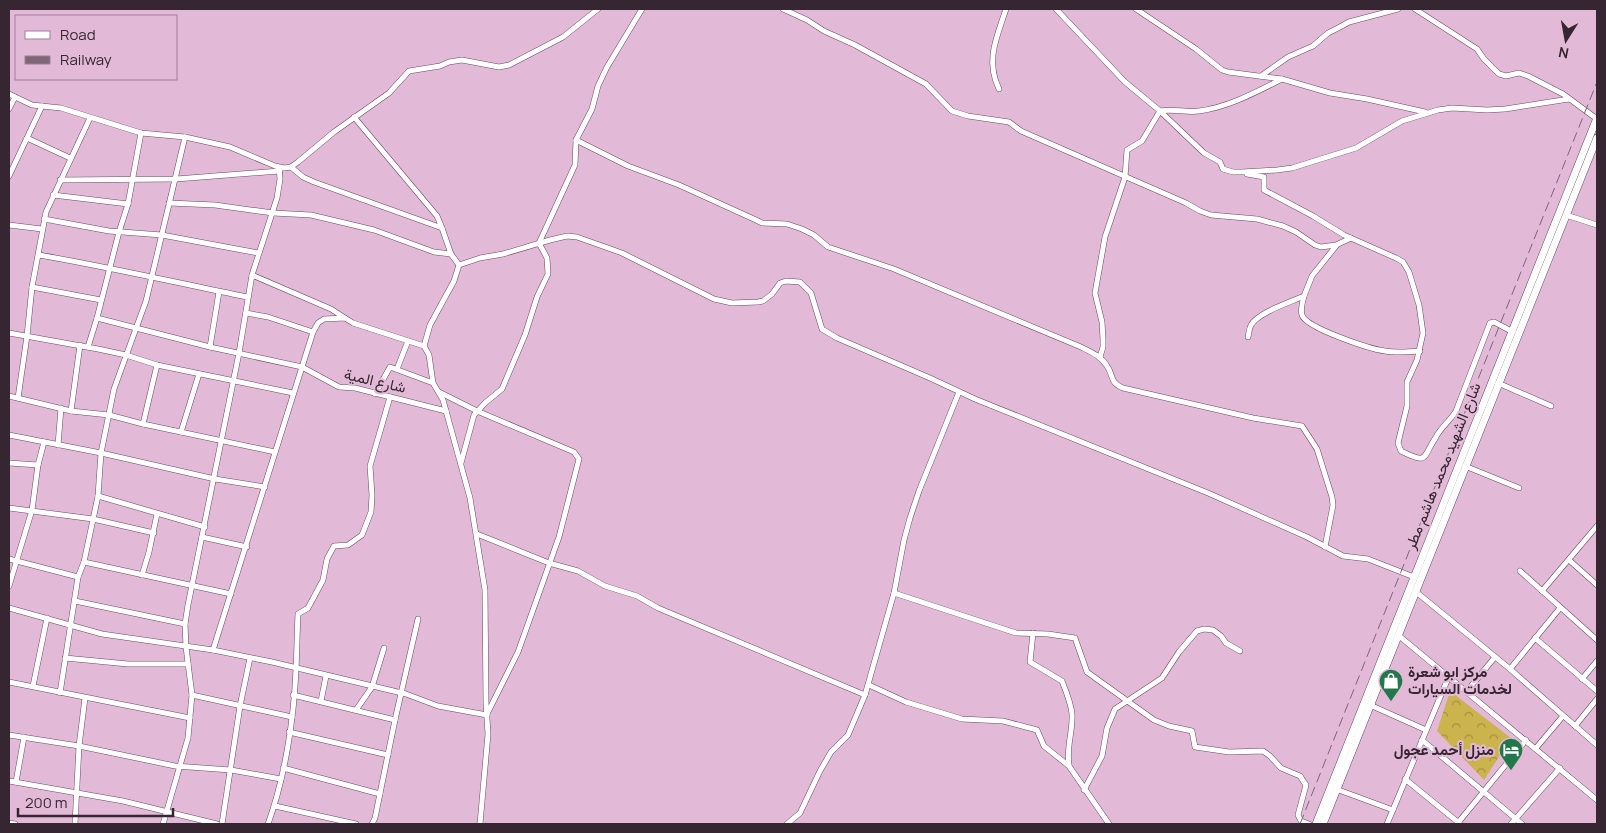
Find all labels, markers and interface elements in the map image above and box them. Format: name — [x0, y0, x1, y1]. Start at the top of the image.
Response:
legend — [15, 15, 178, 80]
north arrow — [1541, 15, 1591, 65]
text: Road — [60, 24, 96, 45]
text: N — [1557, 43, 1570, 64]
text: Railway — [60, 49, 112, 70]
street label: شارع المية — [342, 363, 408, 399]
street label: شارع الشهيد محمد هاشم مطر — [1399, 379, 1487, 554]
place label: مركز ابو شعرة لخدمات السيارات — [1408, 661, 1512, 699]
shop icon: مركز ابو شعرة لخدمات السيارات — [1378, 668, 1404, 702]
hotel icon: منزل أحمد عجول — [1498, 737, 1524, 771]
place label: منزل أحمد عجول — [1394, 739, 1494, 760]
scale bar — [18, 786, 172, 818]
text: 200 m — [25, 792, 68, 813]

